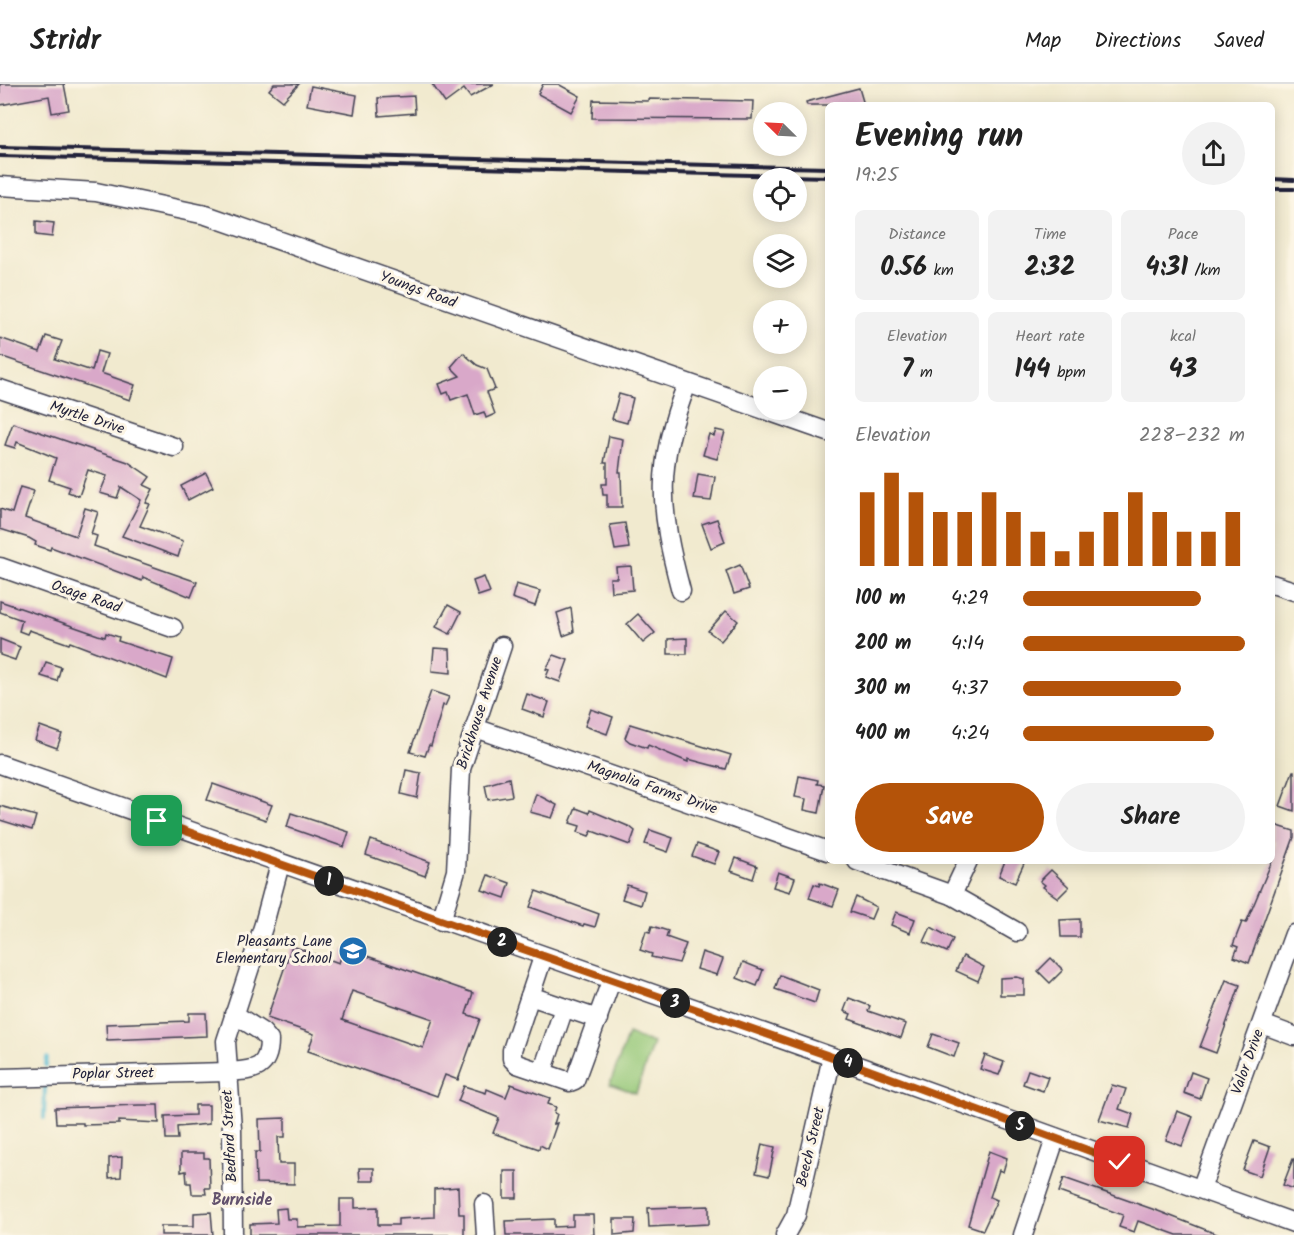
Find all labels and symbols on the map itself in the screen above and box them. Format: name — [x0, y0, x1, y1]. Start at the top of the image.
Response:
north arrow — [753, 102, 807, 156]
street label: Youngs Road — [376, 265, 460, 315]
street label: Myrtle Drive — [46, 395, 128, 441]
street label: Osage Road — [48, 574, 125, 620]
street label: Brickhouse Avenue — [450, 653, 510, 772]
street label: Magnolia Farms Drive — [584, 754, 721, 822]
pin — [131, 795, 182, 846]
pin: 1 — [314, 866, 344, 896]
pin: 2 — [487, 927, 517, 957]
place label: Pleasants Lane Elementary School — [215, 930, 332, 971]
school or university icon: Pleasants Lane Elementary School — [337, 935, 369, 967]
pin: 3 — [660, 988, 690, 1018]
street label: Valor Drive — [1225, 1026, 1271, 1098]
pin: 4 — [833, 1048, 863, 1078]
street label: Poplar Street — [72, 1061, 154, 1087]
street label: Bedford Street — [216, 1089, 244, 1183]
street label: Beech Street — [790, 1104, 832, 1190]
pin: 5 — [1005, 1111, 1035, 1141]
pin — [1094, 1136, 1145, 1187]
district label: Burnside — [212, 1188, 272, 1213]

